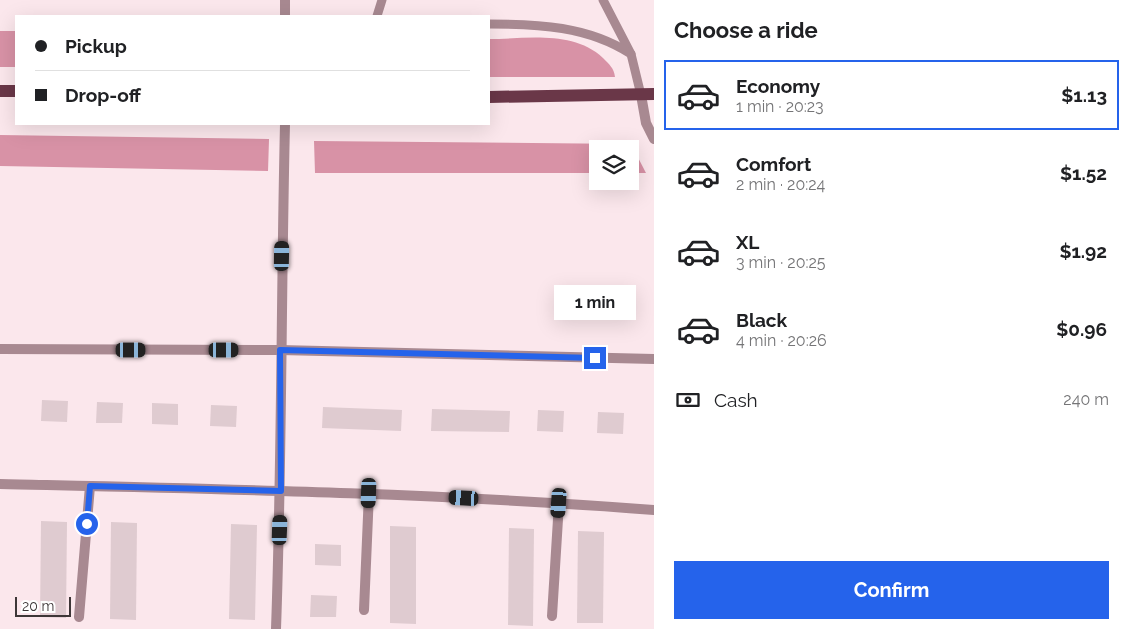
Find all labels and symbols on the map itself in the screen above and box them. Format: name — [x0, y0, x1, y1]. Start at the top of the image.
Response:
car — [274, 241, 289, 271]
callout: 1 min — [554, 286, 636, 320]
car — [116, 343, 146, 358]
car — [209, 343, 239, 358]
route end — [584, 347, 606, 369]
car — [360, 478, 377, 508]
car — [550, 488, 567, 518]
car — [448, 490, 479, 506]
route start — [76, 513, 98, 535]
car — [271, 515, 288, 545]
scale bar — [15, 594, 71, 617]

